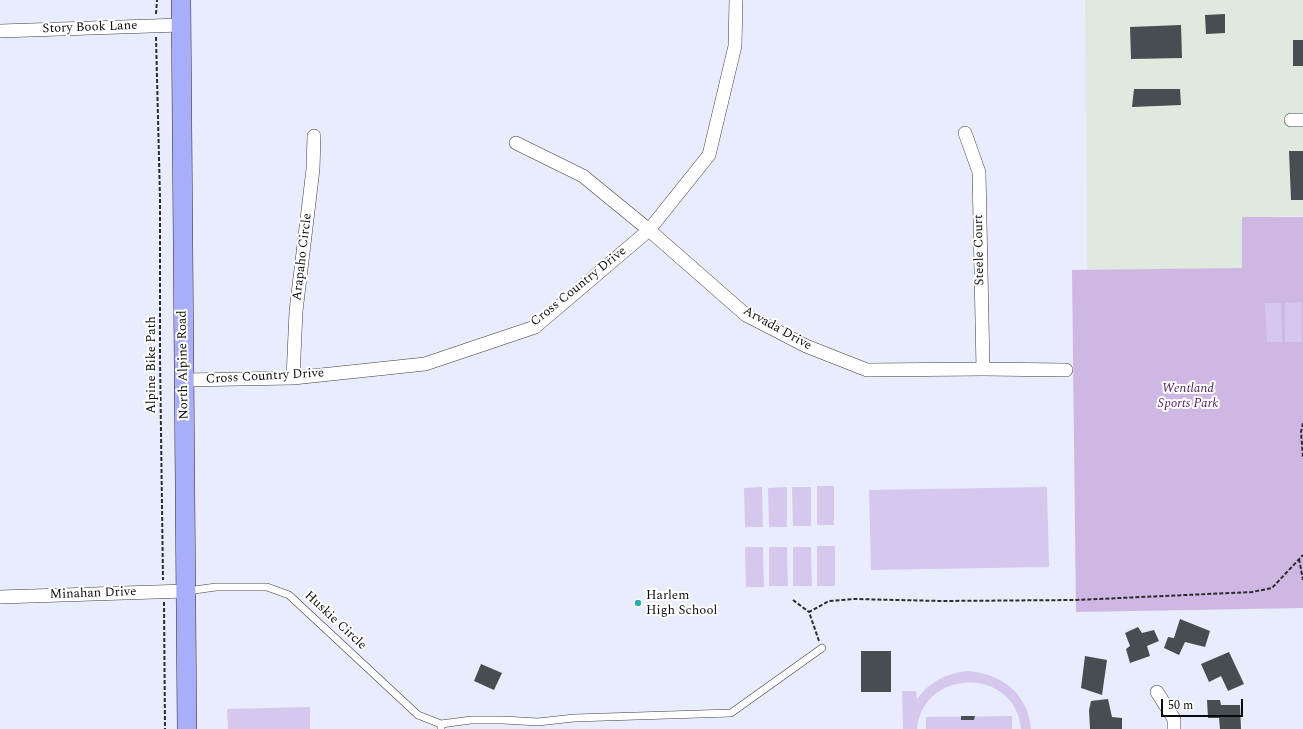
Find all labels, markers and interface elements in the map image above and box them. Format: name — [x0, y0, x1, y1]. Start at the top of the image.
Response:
street label: Story Book Lane — [42, 19, 138, 37]
street label: Arapaho Circle — [290, 212, 316, 302]
street label: Steele Court — [972, 214, 988, 286]
street label: Cross Country Drive — [528, 244, 630, 330]
street label: Arvada Drive — [740, 304, 814, 354]
street label: North Alpine Road — [175, 310, 193, 420]
street label: Alpine Bike Path — [144, 316, 160, 414]
street label: Cross Country Drive — [205, 366, 325, 388]
park label: Wentland Sports Park — [1158, 381, 1218, 412]
street label: Minahan Drive — [49, 585, 137, 603]
street label: Huskie Circle — [301, 588, 369, 654]
place label: Harlem High School — [646, 588, 717, 619]
marker: Harlem High School — [633, 598, 643, 608]
scale bar — [1163, 691, 1245, 717]
text: 50 m — [1168, 696, 1193, 715]

